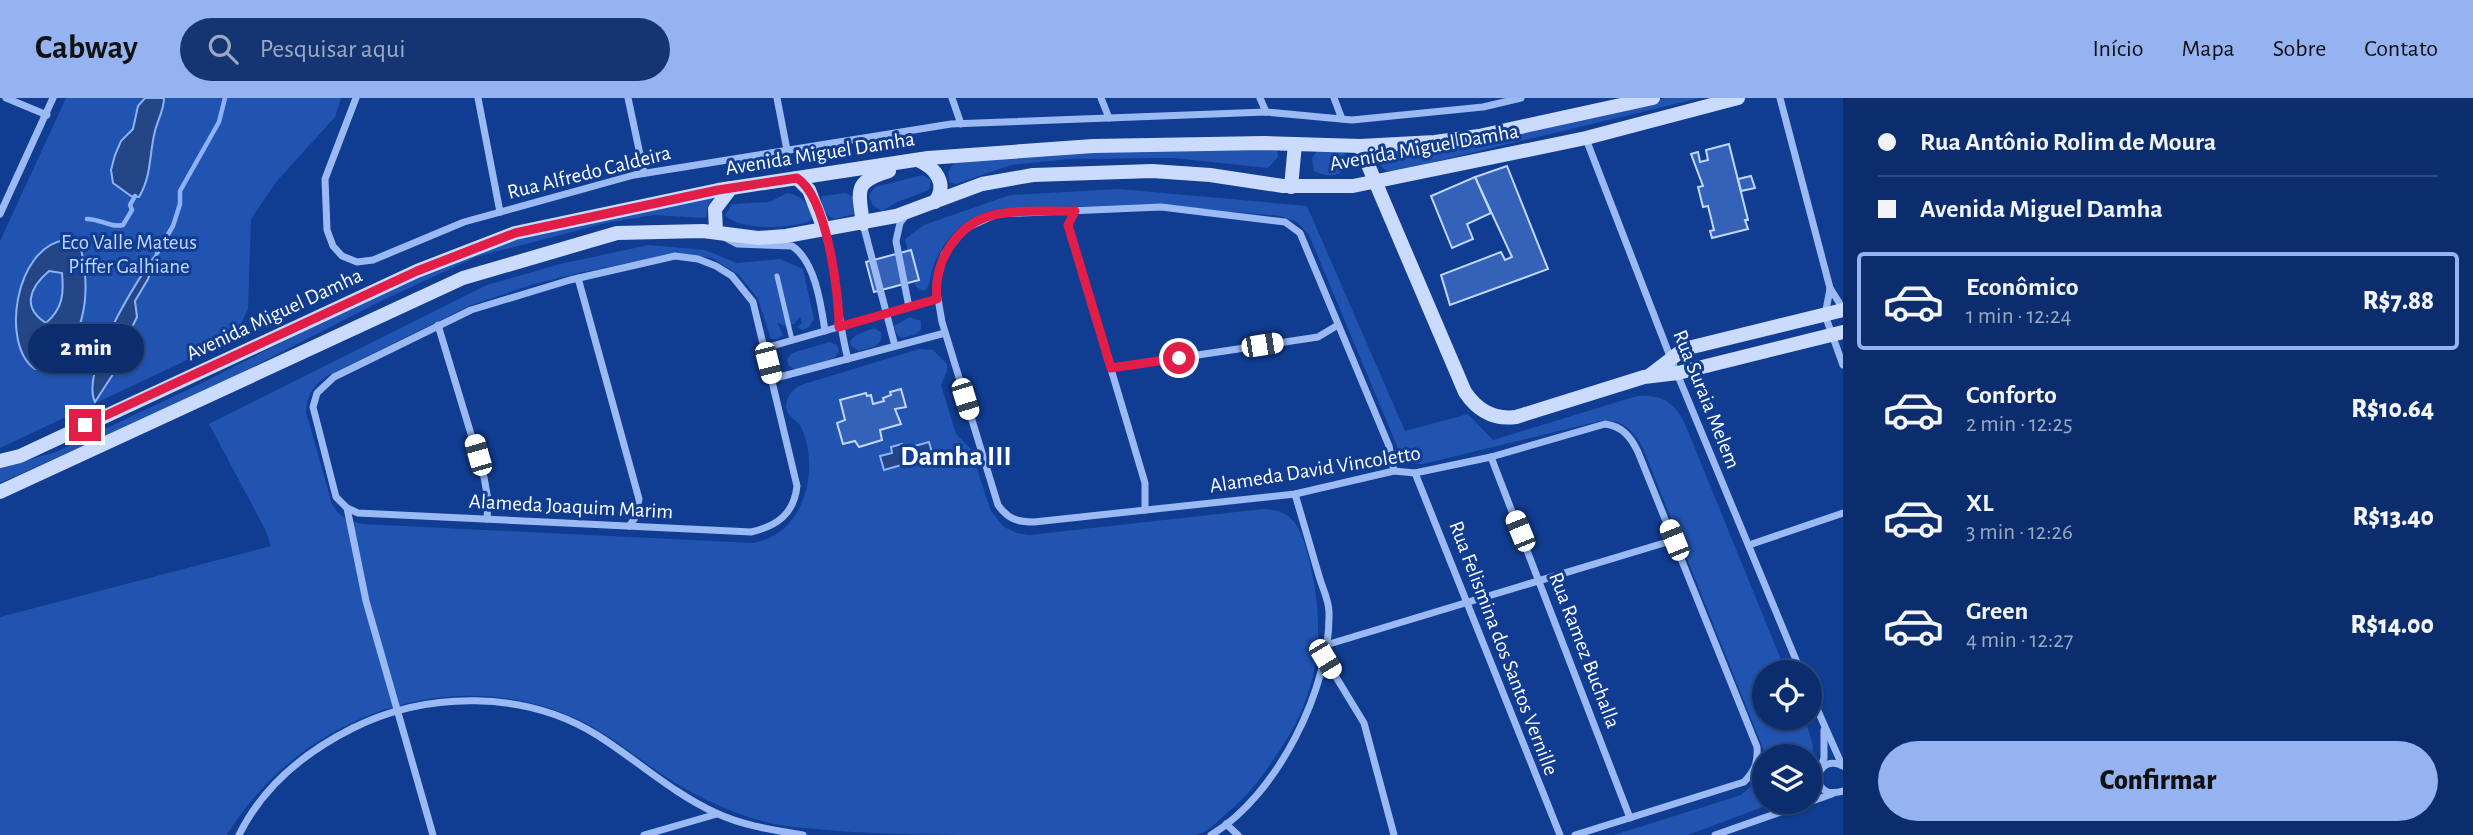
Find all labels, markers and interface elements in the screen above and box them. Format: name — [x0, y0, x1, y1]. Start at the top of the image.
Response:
search box — [180, 18, 670, 81]
icon: search — [204, 30, 242, 68]
text: Cabway — [35, 32, 138, 65]
text: Pesquisar aqui — [260, 36, 406, 62]
text: Início — [2092, 37, 2144, 61]
text: Mapa — [2182, 37, 2235, 61]
text: Sobre — [2273, 37, 2326, 61]
text: Contato — [2364, 37, 2438, 61]
street label: Avenida Miguel Damha — [1328, 120, 1520, 174]
street label: Avenida Miguel Damha — [724, 128, 917, 179]
text: Rua Antônio Rolim de Moura — [1920, 129, 2216, 155]
street label: Rua Alfredo Caldeira — [505, 142, 673, 203]
text: Avenida Miguel Damha — [1920, 196, 2163, 222]
park label: Eco Valle Mateus Piffer Galhiane — [61, 232, 197, 277]
street label: Avenida Miguel Damha — [183, 264, 366, 364]
icon: car — [1882, 270, 1945, 333]
text: Econômico — [1966, 274, 2079, 300]
text: R$7.88 — [2363, 288, 2434, 314]
text: 1 min · 12:24 — [1966, 305, 2072, 328]
callout: 2 min — [27, 324, 143, 372]
street label: Rua Suraia Melem — [1669, 327, 1744, 472]
car — [1240, 331, 1285, 359]
text: 2 min — [60, 337, 112, 360]
car — [753, 340, 784, 386]
route start — [1163, 342, 1195, 374]
car — [949, 376, 982, 422]
icon: car — [1882, 378, 1945, 441]
text: Conforto — [1966, 382, 2057, 408]
text: R$10.64 — [2351, 396, 2434, 422]
route end — [69, 409, 101, 441]
text: 2 min · 12:25 — [1966, 413, 2073, 436]
car — [463, 432, 494, 478]
street label: Alameda David Vincoletto — [1208, 442, 1422, 497]
district label: Damha III — [900, 443, 1012, 471]
icon: car — [1882, 486, 1945, 549]
text: XL — [1966, 490, 1993, 516]
street label: Alameda Joaquim Marim — [468, 491, 674, 522]
text: R$13.40 — [2353, 504, 2434, 530]
car — [1503, 508, 1538, 554]
car — [1657, 517, 1692, 563]
street label: Rua Felismina dos Santos Vernille — [1445, 518, 1562, 778]
text: 3 min · 12:26 — [1966, 521, 2073, 544]
street label: Rua Ramez Buchalla — [1545, 569, 1624, 731]
icon: car — [1882, 594, 1945, 657]
text: Green — [1966, 598, 2028, 624]
text: R$14.00 — [2351, 612, 2434, 638]
text: 4 min · 12:27 — [1966, 629, 2073, 652]
car — [1306, 636, 1345, 682]
map controls — [1752, 660, 1822, 814]
button: locate — [1752, 660, 1822, 730]
button: Confirmar — [1878, 741, 2438, 821]
button: layers — [1752, 744, 1822, 814]

